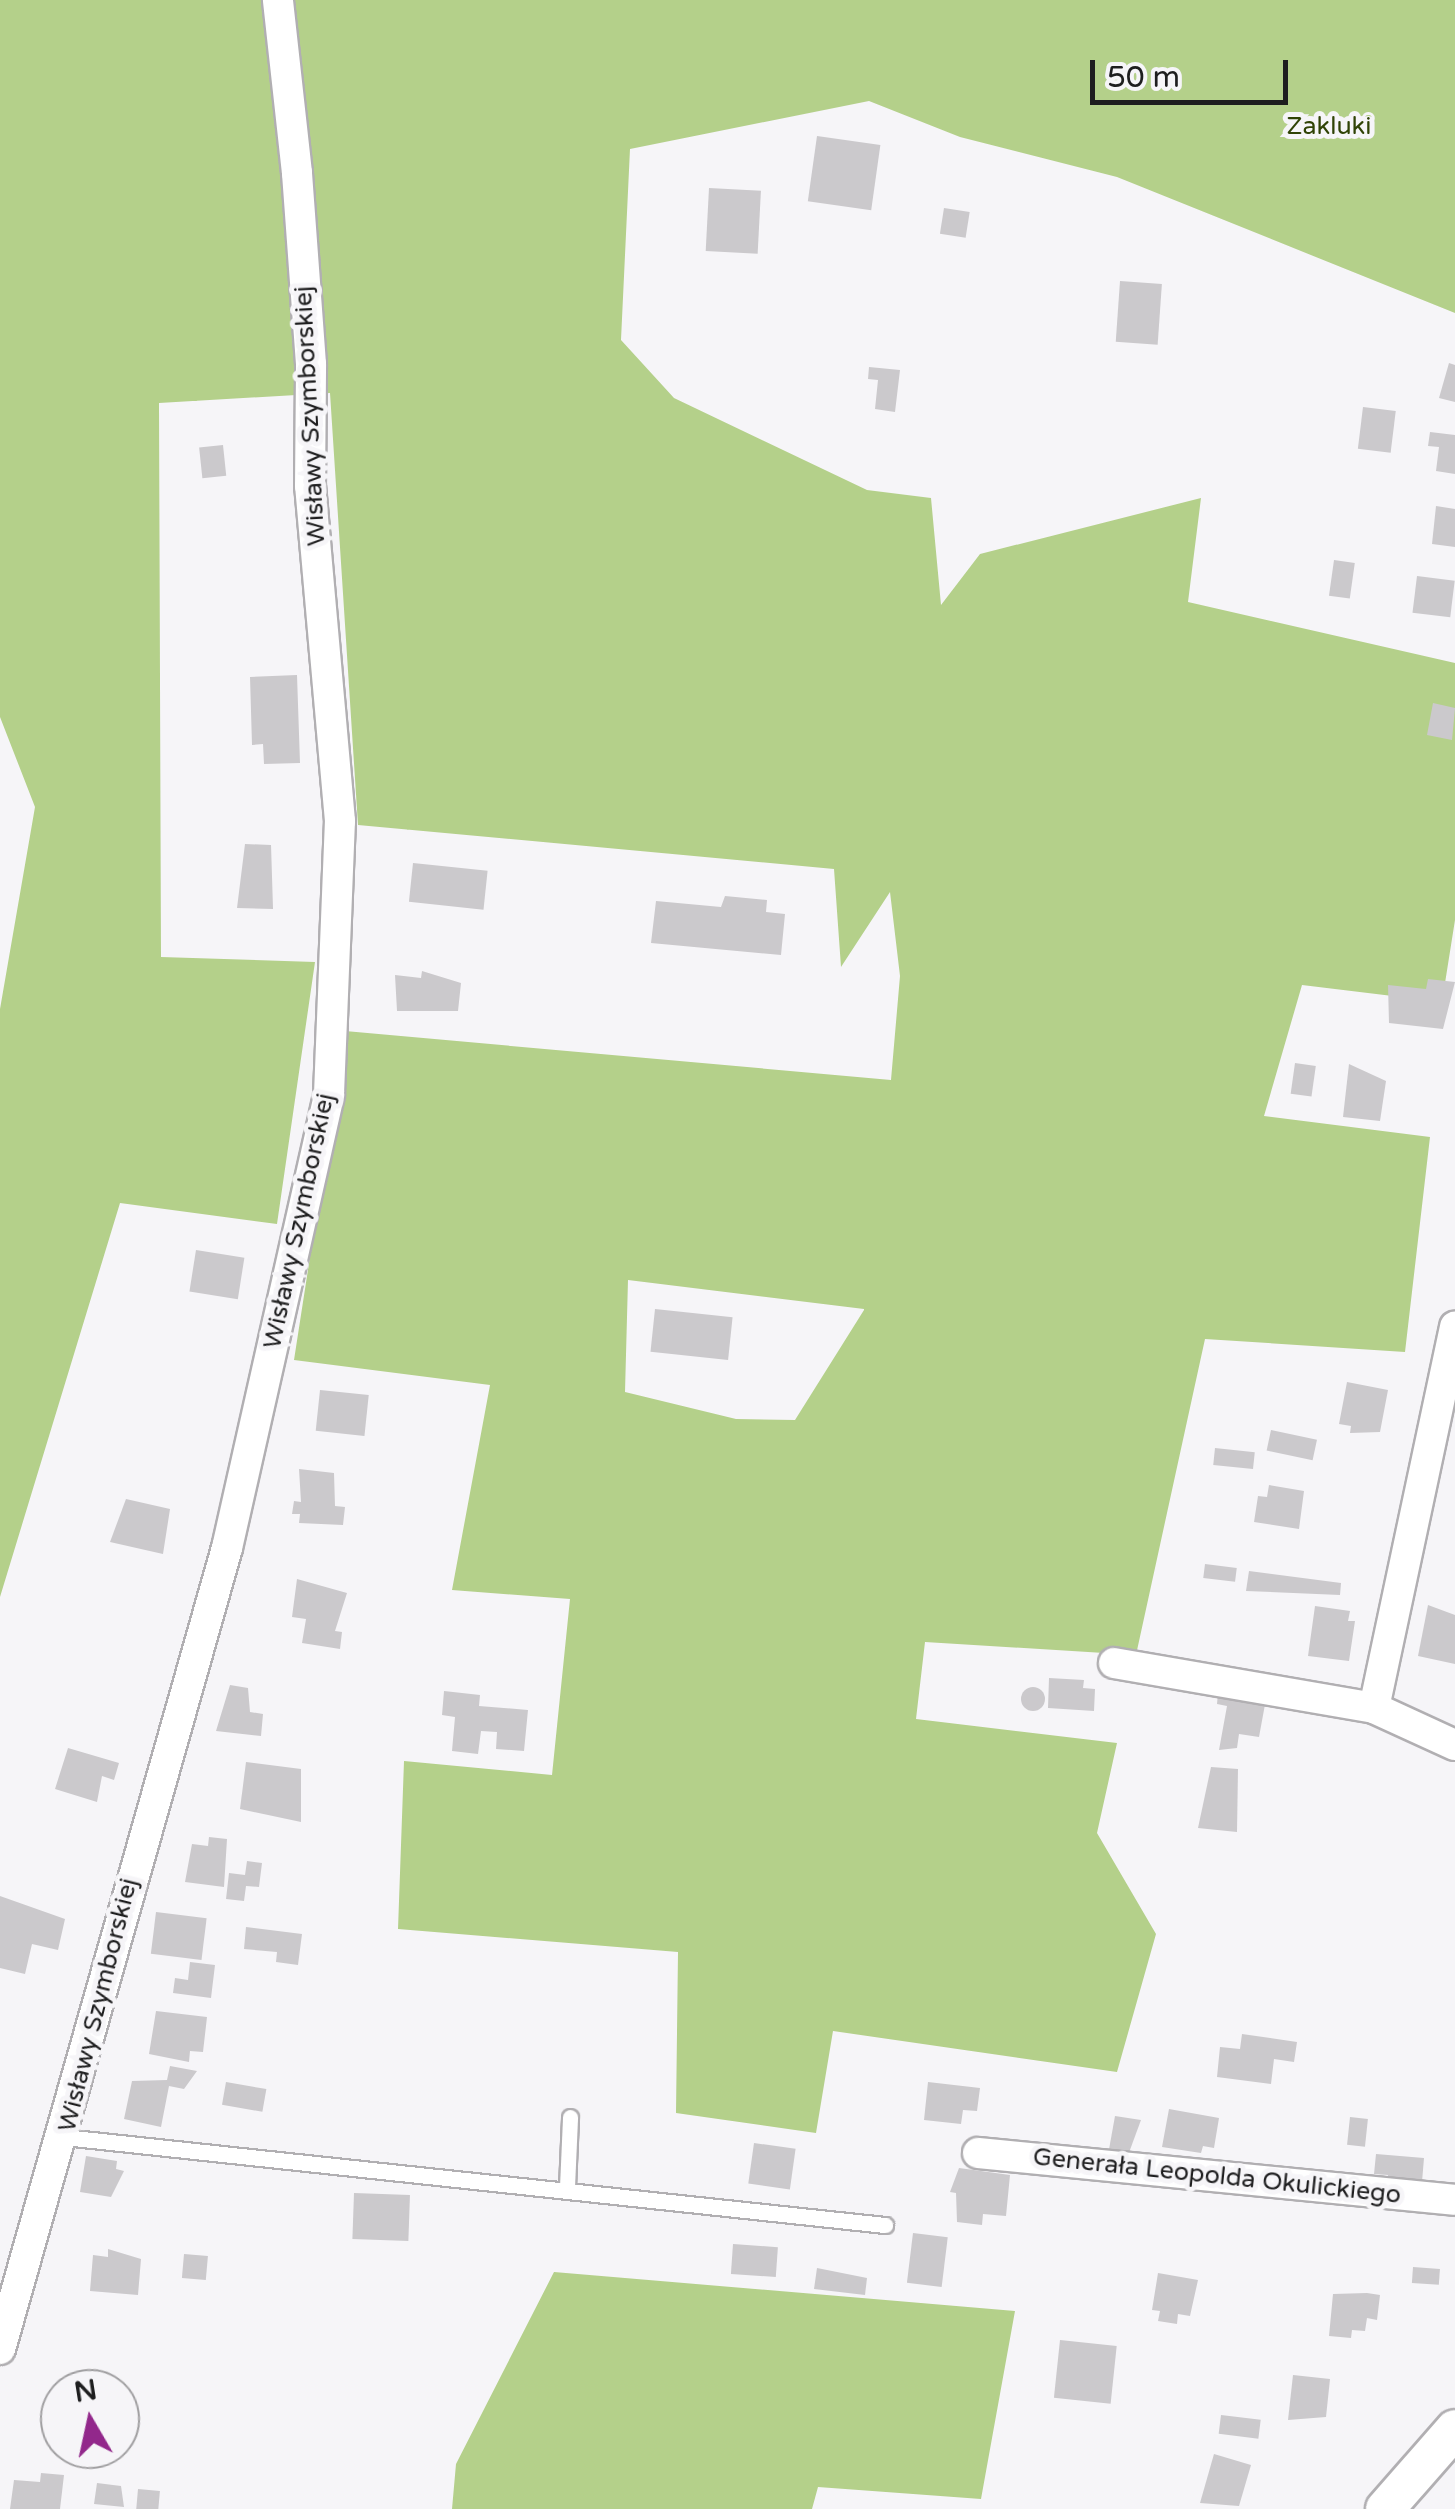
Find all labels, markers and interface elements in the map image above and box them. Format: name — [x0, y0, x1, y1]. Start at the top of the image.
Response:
scale bar — [1095, 40, 1292, 102]
text: 50 m — [1107, 59, 1180, 96]
park label: Zakluki — [1287, 111, 1371, 141]
street label: Wisławy Szymborskiej — [288, 285, 332, 547]
street label: Wisławy Szymborskiej — [257, 1091, 341, 1351]
street label: Wisławy Szymborskiej — [52, 1875, 144, 2135]
street label: Generała Leopolda Okulickiego — [1031, 2142, 1403, 2210]
north arrow — [40, 2369, 140, 2469]
text: N — [72, 2373, 99, 2410]

